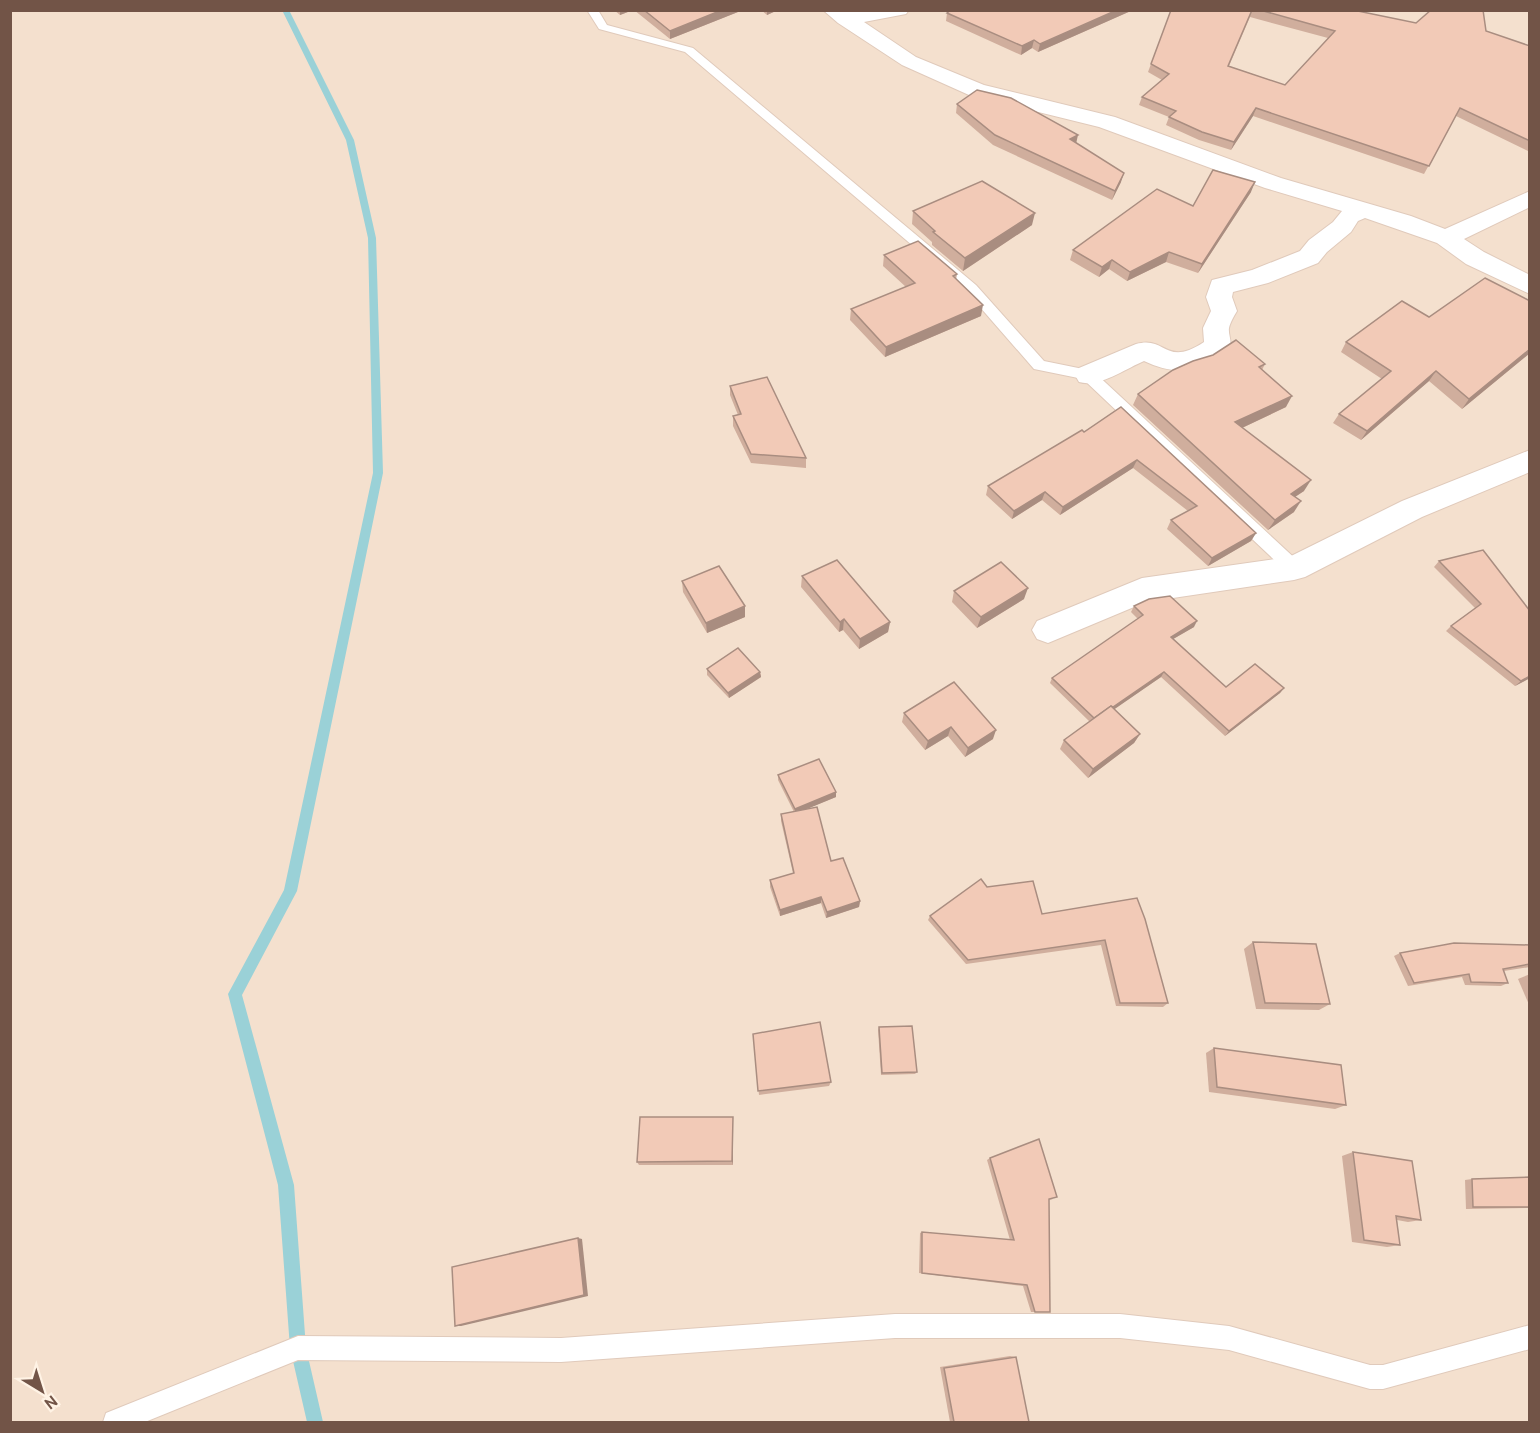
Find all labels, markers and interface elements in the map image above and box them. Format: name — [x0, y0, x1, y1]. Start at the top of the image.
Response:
north arrow — [12, 1361, 72, 1421]
text: N — [41, 1391, 61, 1413]

